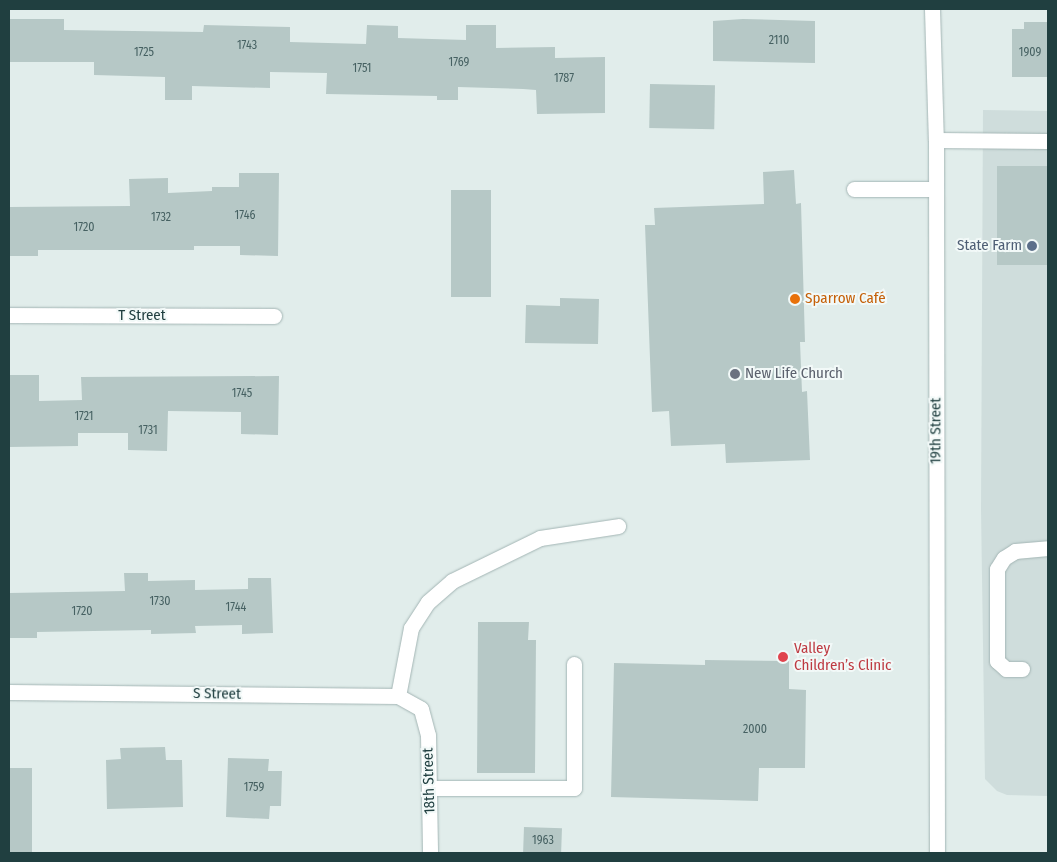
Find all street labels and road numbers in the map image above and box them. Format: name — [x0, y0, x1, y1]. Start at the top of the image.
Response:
street label: T Street — [118, 307, 166, 325]
street label: 19th Street — [927, 398, 945, 464]
street label: S Street — [193, 685, 241, 703]
street label: 18th Street — [419, 747, 439, 815]

